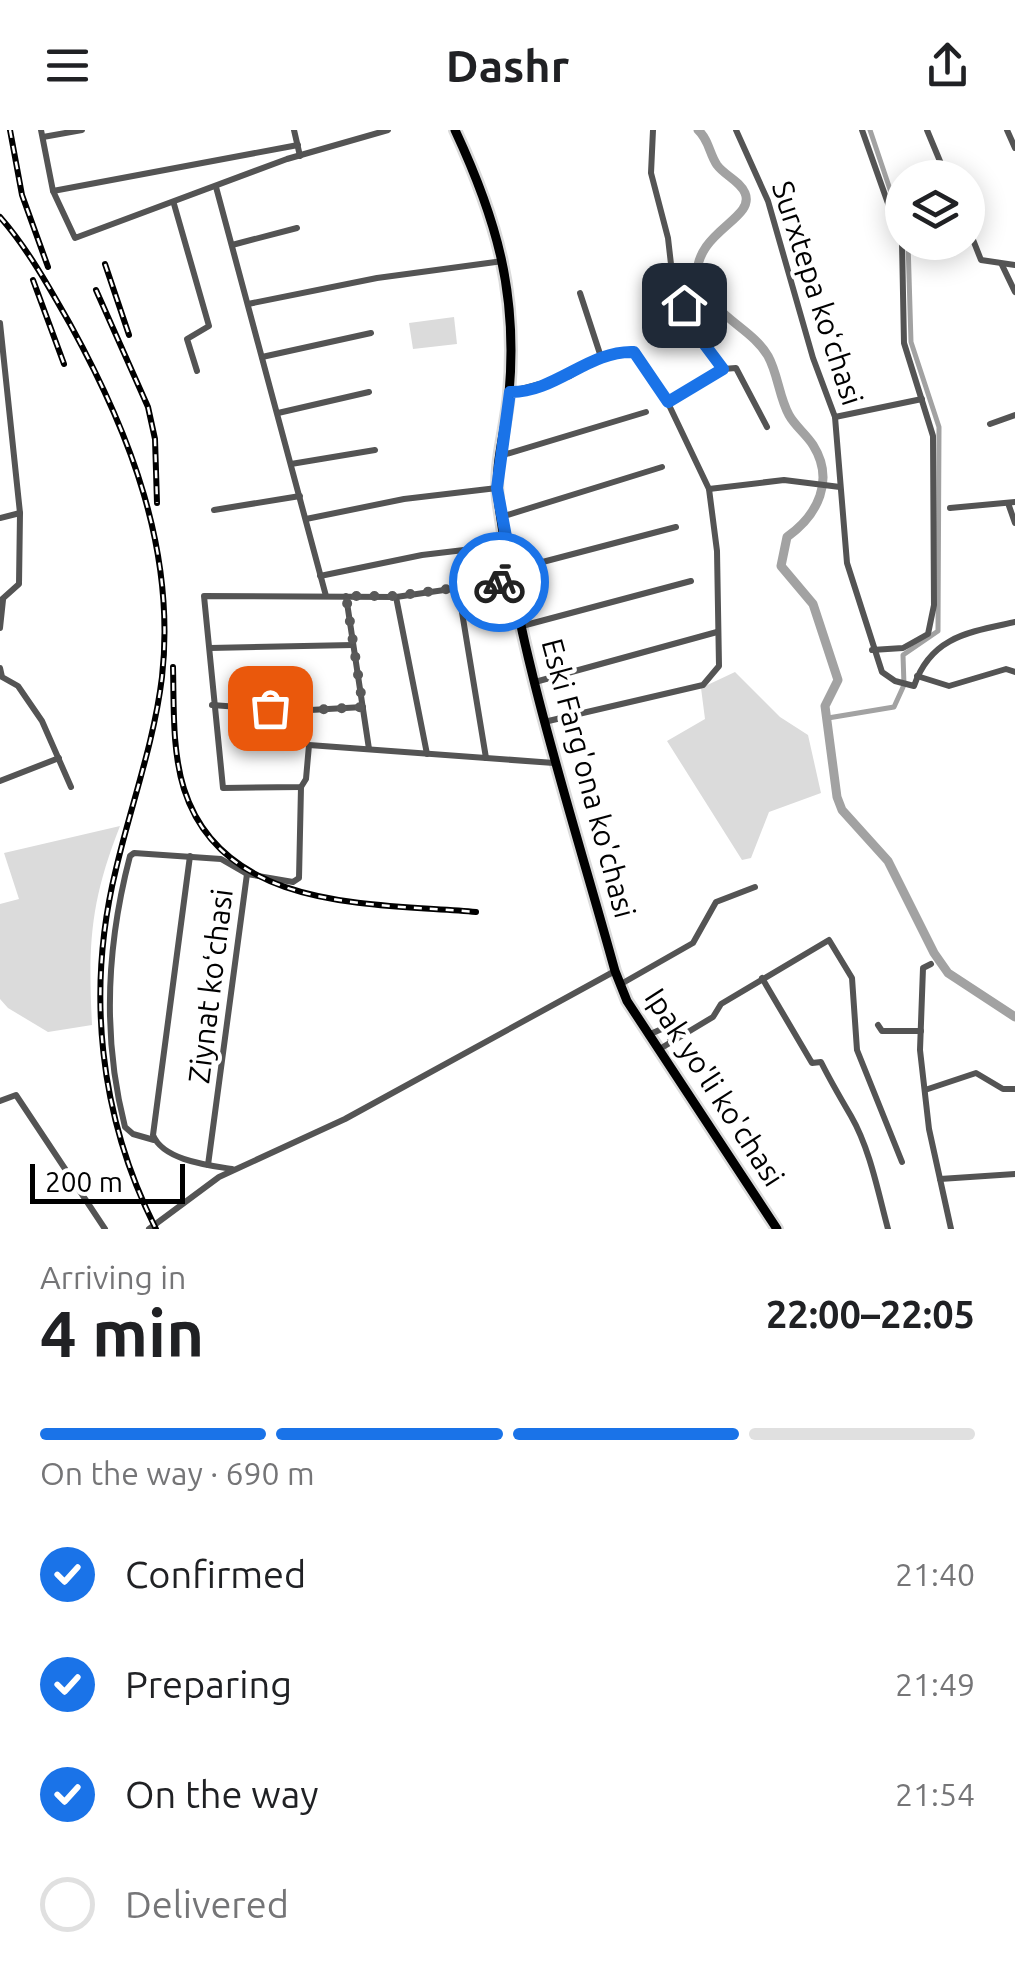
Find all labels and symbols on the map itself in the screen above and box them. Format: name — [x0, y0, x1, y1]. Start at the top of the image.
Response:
street label: Surxtepa koʻchasi — [766, 177, 870, 409]
pin — [642, 263, 727, 348]
courier — [449, 532, 549, 632]
street label: Eski Farg'ona ko'chasi — [535, 635, 643, 921]
pin — [228, 666, 313, 751]
street label: Ziynat koʻchasi — [181, 887, 239, 1085]
street label: Ipak yo'li ko'chasi — [638, 982, 792, 1192]
scale bar — [30, 1159, 185, 1204]

